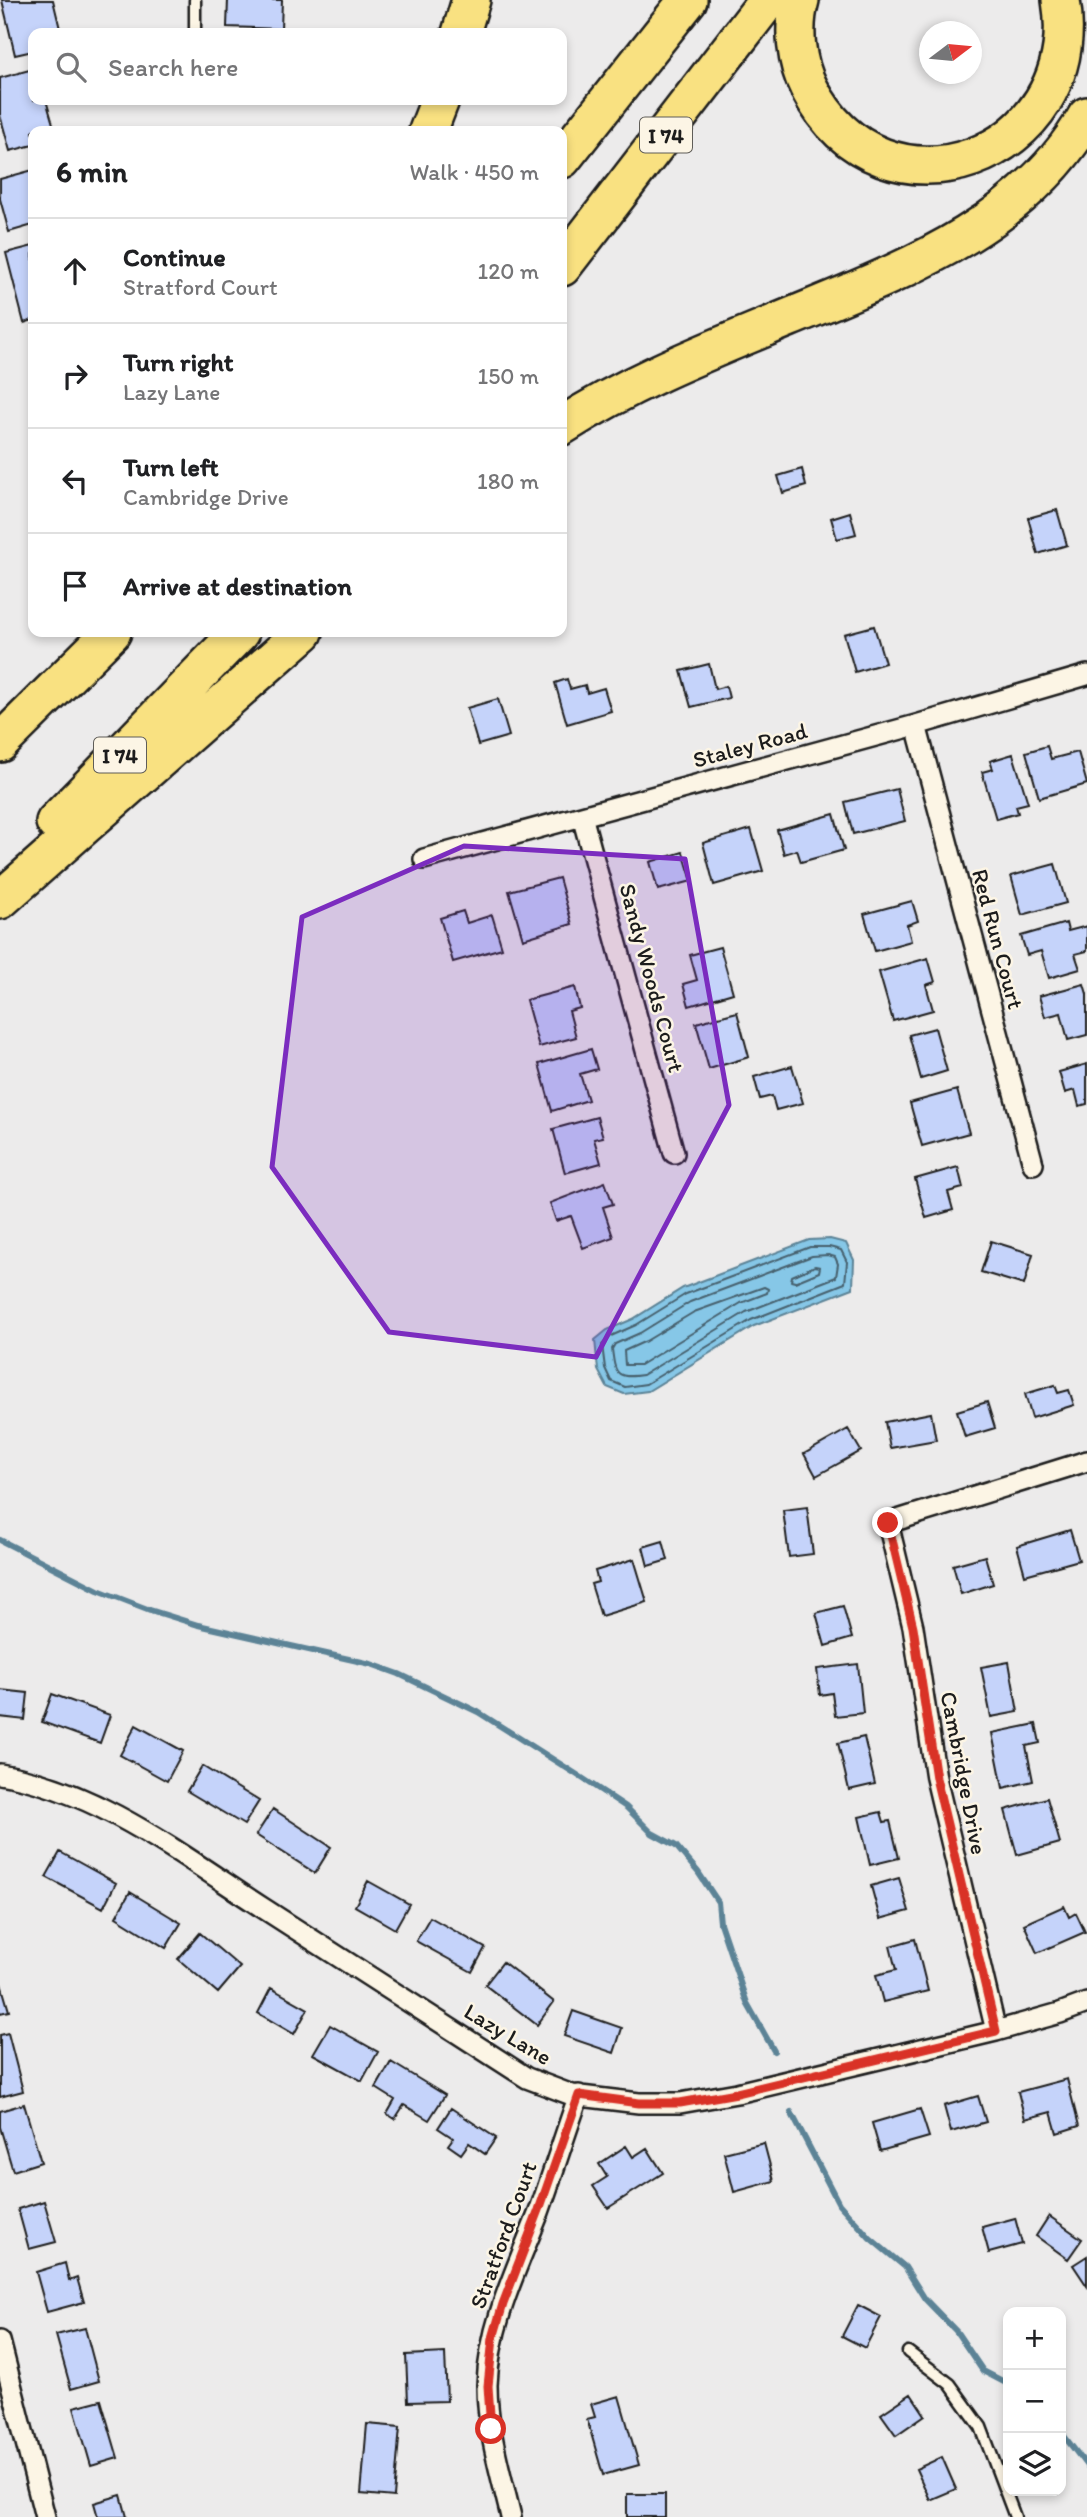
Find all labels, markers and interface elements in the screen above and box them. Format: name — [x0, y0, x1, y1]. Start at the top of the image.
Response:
north arrow — [919, 21, 982, 84]
search box — [28, 28, 567, 105]
icon: search — [52, 48, 90, 86]
text: Search here — [108, 51, 238, 83]
road number: I 74 — [640, 118, 692, 152]
text: 6 min — [56, 153, 128, 190]
text: Walk · 450 m — [409, 158, 539, 186]
text: Continue — [123, 241, 226, 273]
icon: ahead — [56, 252, 94, 290]
text: 120 m — [478, 257, 539, 285]
text: Stratford Court — [123, 273, 278, 301]
text: Turn right — [123, 346, 234, 378]
icon: right — [56, 357, 94, 395]
text: 150 m — [478, 362, 539, 390]
text: Lazy Lane — [123, 378, 220, 406]
text: Turn left — [123, 451, 219, 483]
icon: left — [56, 462, 94, 500]
text: 180 m — [477, 467, 539, 495]
text: Cambridge Drive — [123, 483, 289, 511]
icon: arrive — [56, 567, 94, 605]
text: Arrive at destination — [123, 570, 352, 602]
street label: Staley Road — [690, 716, 811, 774]
road number: I 74 — [94, 738, 146, 772]
street label: Red Run Court — [966, 866, 1030, 1012]
street label: Sandy Woods Court — [613, 881, 691, 1075]
route end — [872, 1507, 903, 1538]
street label: Cambridge Drive — [934, 1689, 994, 1857]
street label: Lazy Lane — [459, 1997, 557, 2071]
street label: Stratford Court — [463, 2157, 543, 2312]
map controls — [1003, 2307, 1066, 2496]
button: + — [1003, 2307, 1066, 2370]
button: − — [1003, 2370, 1066, 2433]
route start — [475, 2413, 506, 2444]
button: layers — [1003, 2433, 1066, 2496]

